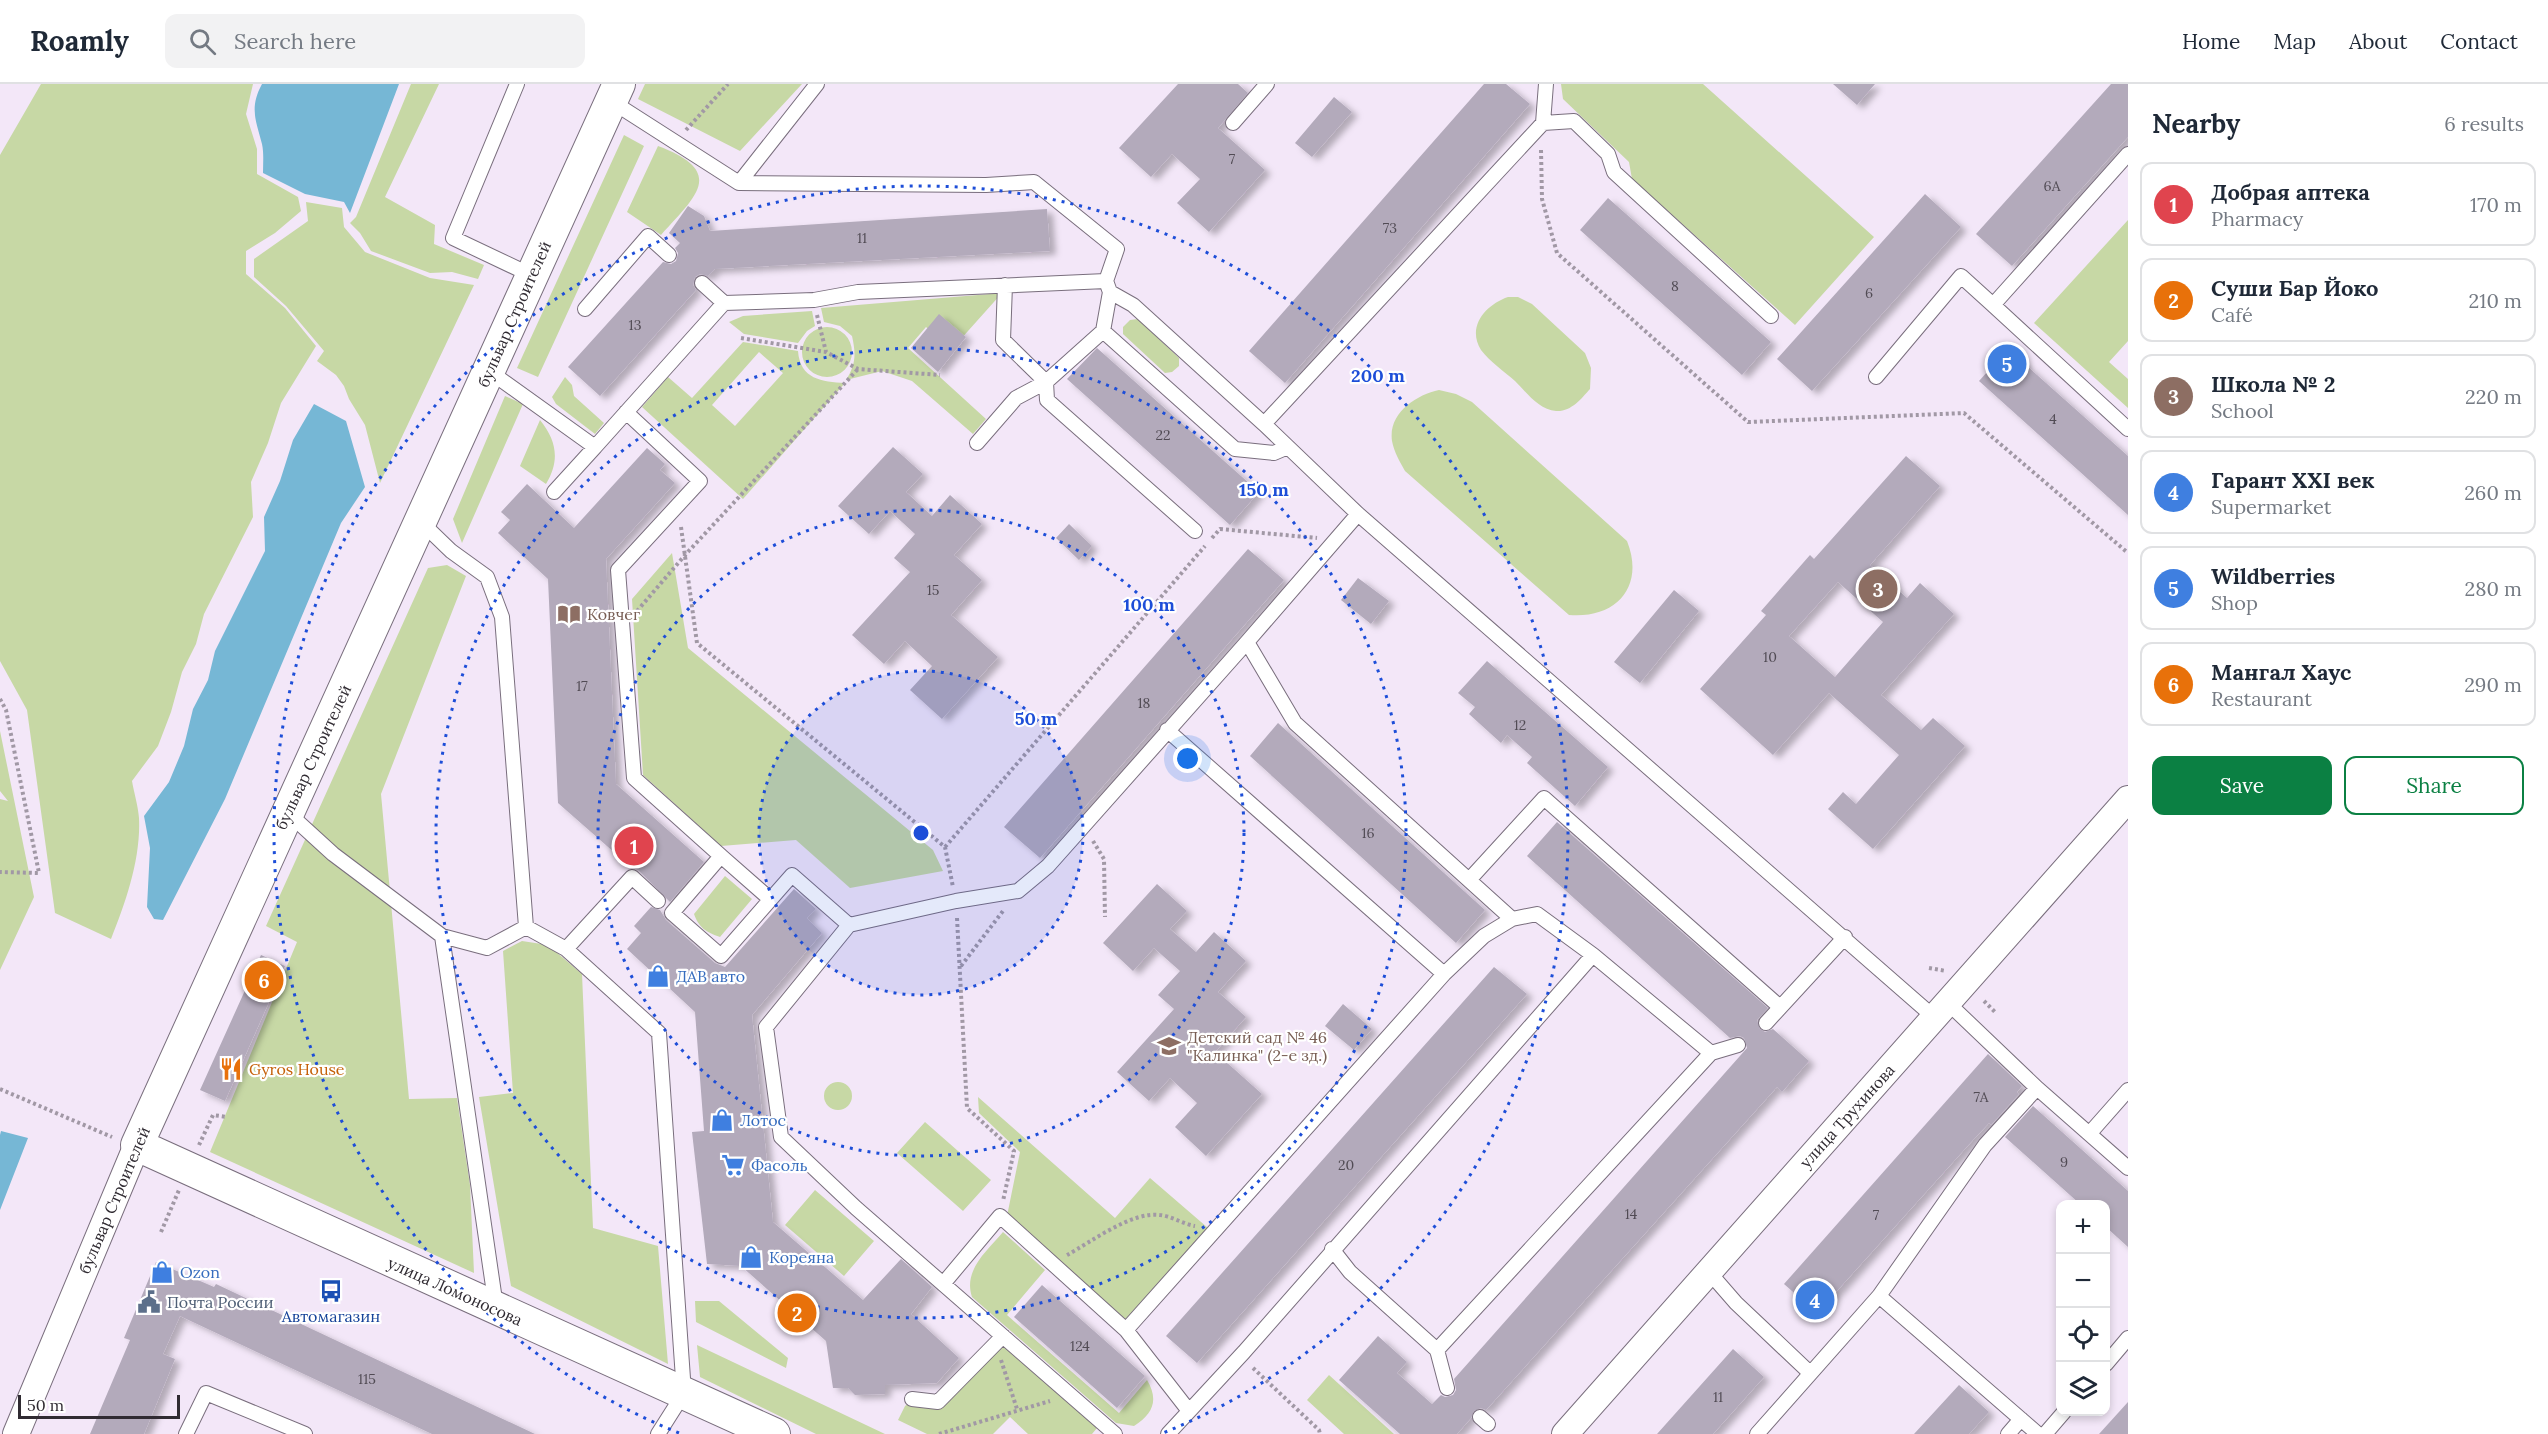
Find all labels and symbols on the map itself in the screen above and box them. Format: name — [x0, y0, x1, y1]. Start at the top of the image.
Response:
house number: 7 — [1229, 150, 1236, 168]
house number: 6А — [2044, 177, 2061, 195]
house number: 73 — [1383, 219, 1397, 237]
house number: 11 — [857, 229, 867, 247]
street label: бульвар Строителей — [473, 238, 555, 390]
house number: 8 — [1671, 277, 1679, 295]
house number: 6 — [1865, 284, 1873, 302]
house number: 13 — [629, 316, 642, 334]
pin: 5 — [1988, 342, 2026, 386]
text: 200 m — [1351, 364, 1405, 387]
house number: 4 — [2049, 410, 2057, 428]
house number: 22 — [1155, 426, 1171, 444]
text: 150 m — [1239, 478, 1289, 501]
pin: 3 — [1858, 566, 1898, 612]
house number: 15 — [927, 581, 939, 599]
text: 100 m — [1123, 593, 1175, 616]
library icon: Ковчег — [556, 601, 582, 627]
place label: Ковчег — [587, 604, 640, 624]
house number: 10 — [1763, 648, 1777, 666]
house number: 17 — [576, 677, 588, 695]
street label: бульвар Строителей — [271, 681, 355, 833]
house number: 18 — [1138, 694, 1151, 712]
text: 50 m — [1015, 707, 1058, 730]
house number: 12 — [1514, 716, 1526, 734]
your location — [1173, 744, 1202, 773]
centre of rings — [911, 823, 931, 843]
pin: 1 — [614, 824, 654, 868]
house number: 16 — [1361, 824, 1375, 842]
pin: 6 — [244, 958, 284, 1002]
shop icon: ДАВ авто — [645, 963, 671, 989]
place label: ДАВ авто — [676, 966, 745, 986]
place label: Детский сад № 46 "Калинка" (2-е зд.) — [1187, 1027, 1327, 1066]
school or university icon: Детский сад № 46 "Калинка" (2-е зд.) — [1156, 1033, 1182, 1059]
restaurant icon: Gyros House — [218, 1056, 244, 1082]
place label: Gyros House — [249, 1059, 345, 1079]
street label: улица Трухинова — [1795, 1060, 1899, 1172]
house number: 7А — [1974, 1088, 1989, 1106]
shop icon: Лотос — [709, 1107, 735, 1133]
place label: Лотос — [740, 1110, 786, 1130]
street label: бульвар Строителей — [74, 1123, 154, 1277]
supermarket icon: Фасоль — [720, 1152, 746, 1178]
house number: 9 — [2060, 1153, 2068, 1171]
place label: Фасоль — [751, 1155, 808, 1175]
house number: 20 — [1338, 1156, 1354, 1174]
house number: 14 — [1625, 1205, 1638, 1223]
house number: 7 — [1873, 1206, 1880, 1224]
shop icon: Кореяна — [738, 1244, 764, 1270]
place label: Кореяна — [769, 1247, 834, 1267]
street label: улица Ломоносова — [385, 1252, 525, 1330]
shop icon: Ozon — [149, 1259, 175, 1285]
place label: Ozon — [180, 1262, 220, 1282]
bus stop icon: Автомагазин — [318, 1278, 344, 1304]
pin: 4 — [1796, 1278, 1834, 1322]
public building icon: Почта России — [136, 1289, 162, 1315]
pin: 2 — [778, 1290, 816, 1336]
place label: Почта России — [167, 1292, 274, 1312]
place label: Автомагазин — [281, 1306, 380, 1326]
house number: 124 — [1070, 1337, 1090, 1355]
house number: 115 — [358, 1370, 376, 1388]
house number: 11 — [1713, 1388, 1723, 1406]
scale bar — [18, 1392, 180, 1420]

